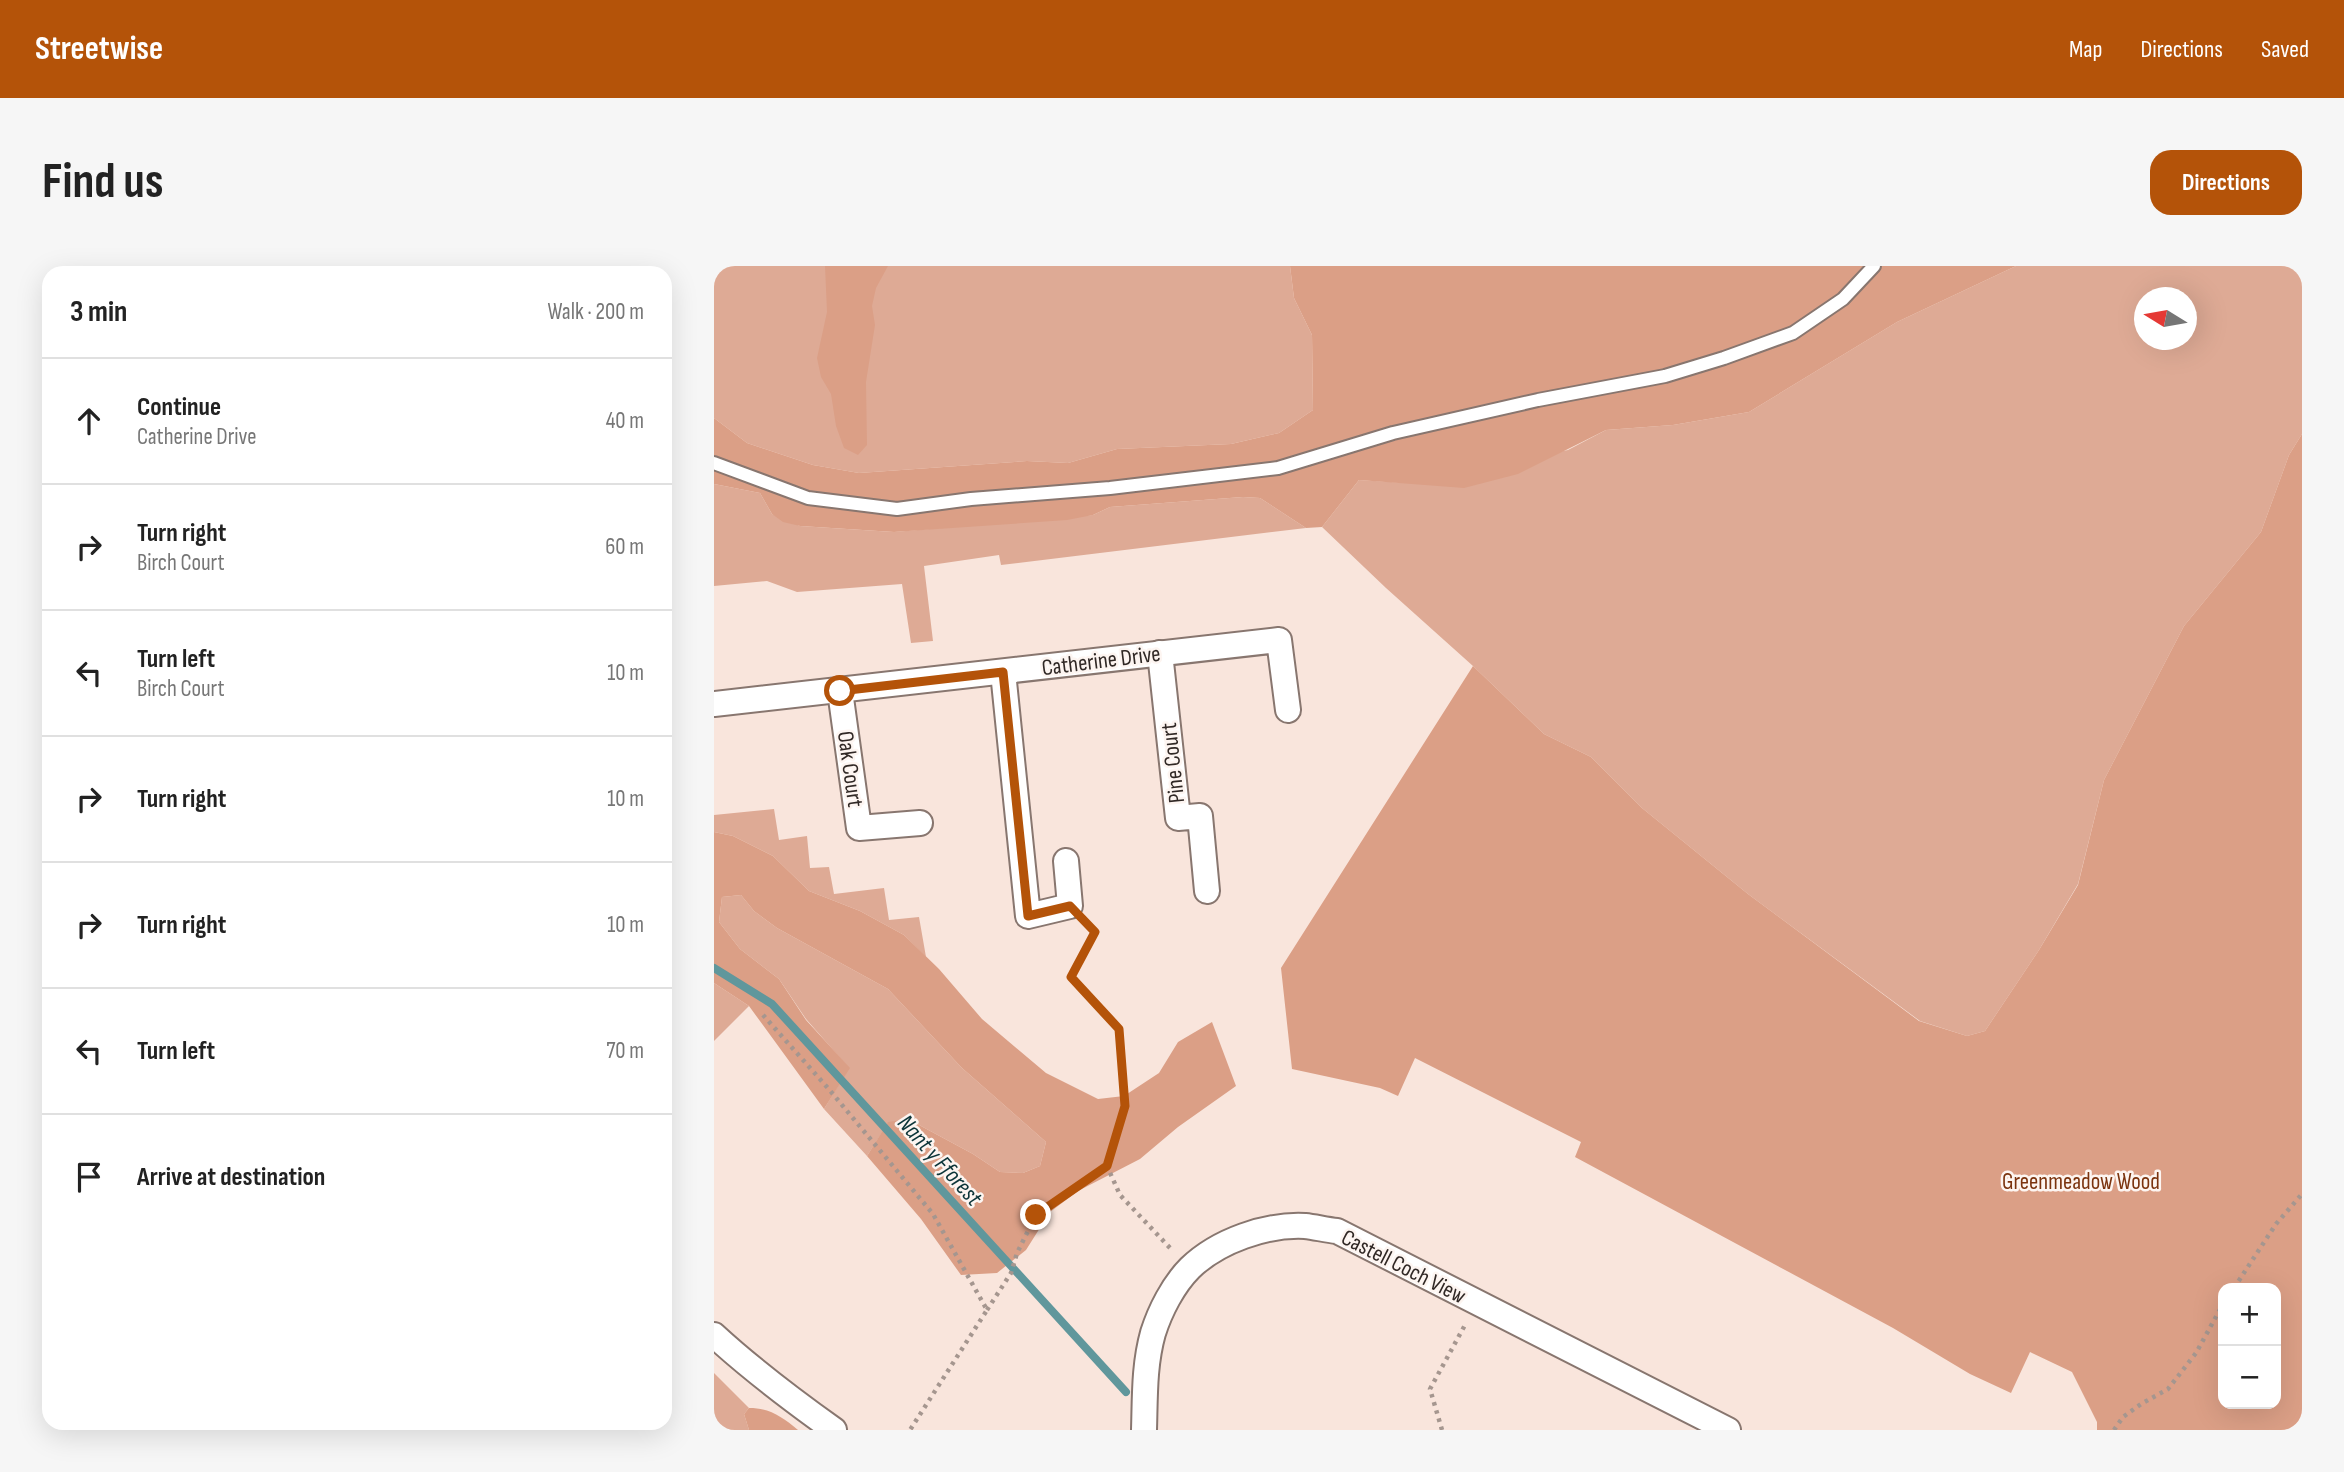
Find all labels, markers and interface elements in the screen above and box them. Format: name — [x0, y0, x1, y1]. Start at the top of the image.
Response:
text: Streetwise — [35, 29, 163, 69]
text: Map — [2069, 35, 2102, 64]
text: Directions — [2140, 35, 2223, 64]
text: Saved — [2261, 35, 2309, 64]
button: Directions — [2150, 150, 2302, 215]
text: Find us — [42, 153, 164, 212]
north arrow — [2134, 287, 2197, 350]
text: 3 min — [70, 294, 127, 330]
text: Walk · 200 m — [547, 298, 644, 326]
text: Continue — [137, 392, 221, 423]
icon: ahead — [70, 402, 108, 440]
text: 40 m — [606, 407, 644, 435]
text: Catherine Drive — [137, 423, 257, 451]
text: Turn right — [137, 518, 226, 549]
icon: right — [70, 528, 108, 566]
text: 60 m — [605, 533, 644, 561]
text: Birch Court — [137, 549, 224, 577]
street label: Catherine Drive — [1040, 640, 1162, 682]
text: Turn left — [137, 644, 215, 675]
icon: left — [70, 654, 108, 692]
text: 10 m — [607, 659, 644, 687]
text: Birch Court — [137, 675, 224, 703]
route start — [824, 675, 855, 706]
street label: Pine Court — [1155, 721, 1191, 805]
street label: Oak Court — [831, 729, 869, 809]
icon: right — [70, 780, 108, 818]
text: Turn right — [137, 784, 226, 815]
text: 10 m — [607, 785, 644, 813]
icon: right — [70, 906, 108, 944]
text: Turn right — [137, 910, 226, 941]
text: 10 m — [607, 911, 644, 939]
icon: left — [70, 1032, 108, 1070]
text: Turn left — [137, 1036, 215, 1067]
text: 70 m — [606, 1037, 644, 1065]
water label: Nant y Fforest — [891, 1109, 989, 1212]
icon: arrive — [70, 1158, 108, 1196]
text: Arrive at destination — [137, 1162, 325, 1193]
park label: Greenmeadow Wood — [2002, 1168, 2160, 1196]
route end — [1020, 1199, 1051, 1230]
street label: Castell Coch View — [1337, 1224, 1471, 1310]
map controls — [2218, 1283, 2281, 1409]
button: + — [2218, 1283, 2281, 1346]
button: − — [2218, 1346, 2281, 1409]

